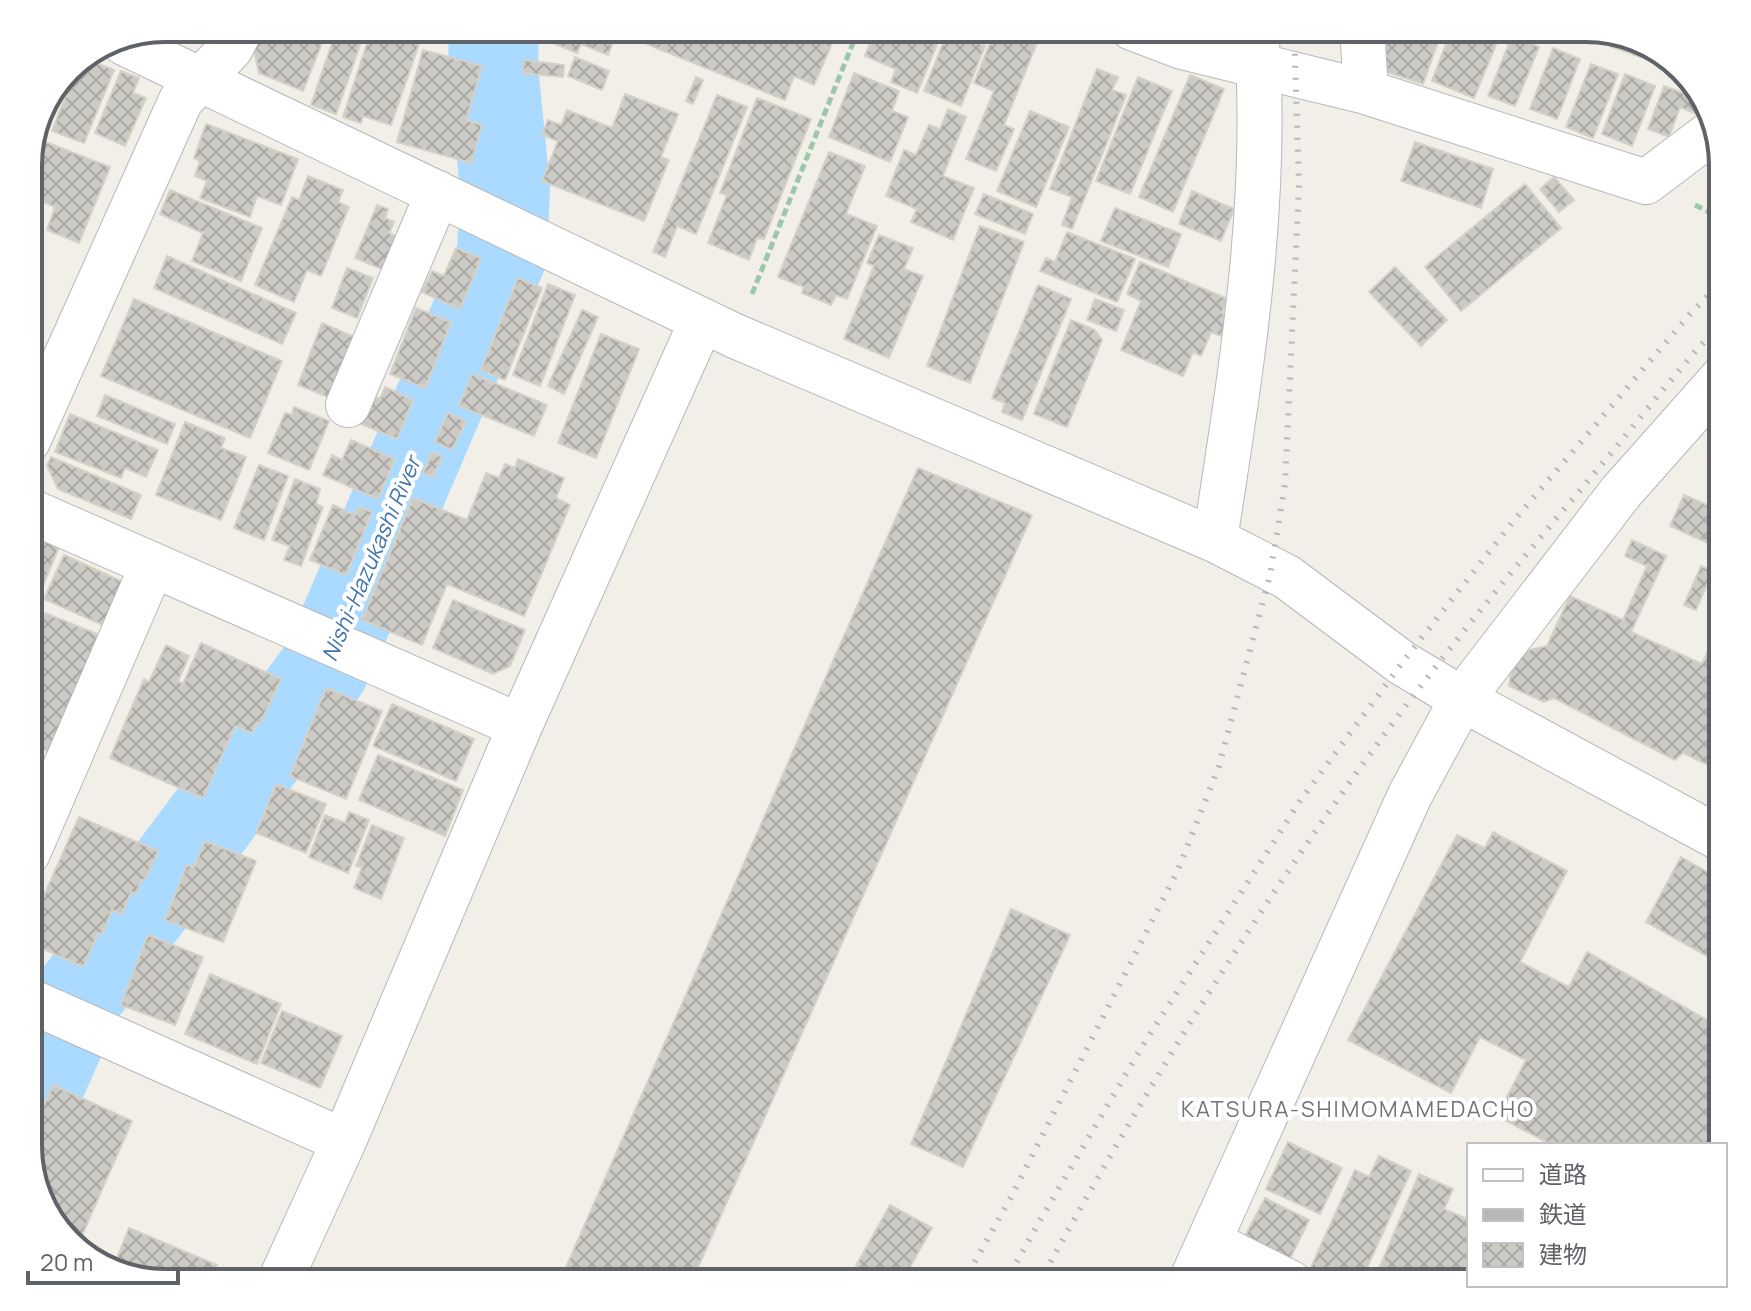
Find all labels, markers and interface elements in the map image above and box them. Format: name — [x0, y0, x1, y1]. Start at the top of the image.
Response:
water label: Nishi-Hazukashi River — [314, 450, 429, 666]
district label: KATSURA-SHIMOMAMEDACHO — [1181, 1094, 1535, 1124]
legend — [1467, 1143, 1727, 1287]
text: 道路 — [1539, 1157, 1587, 1190]
text: 鉄道 — [1539, 1197, 1587, 1230]
scale bar — [28, 1235, 178, 1285]
text: 建物 — [1539, 1237, 1587, 1270]
text: 20 m — [40, 1245, 93, 1278]

